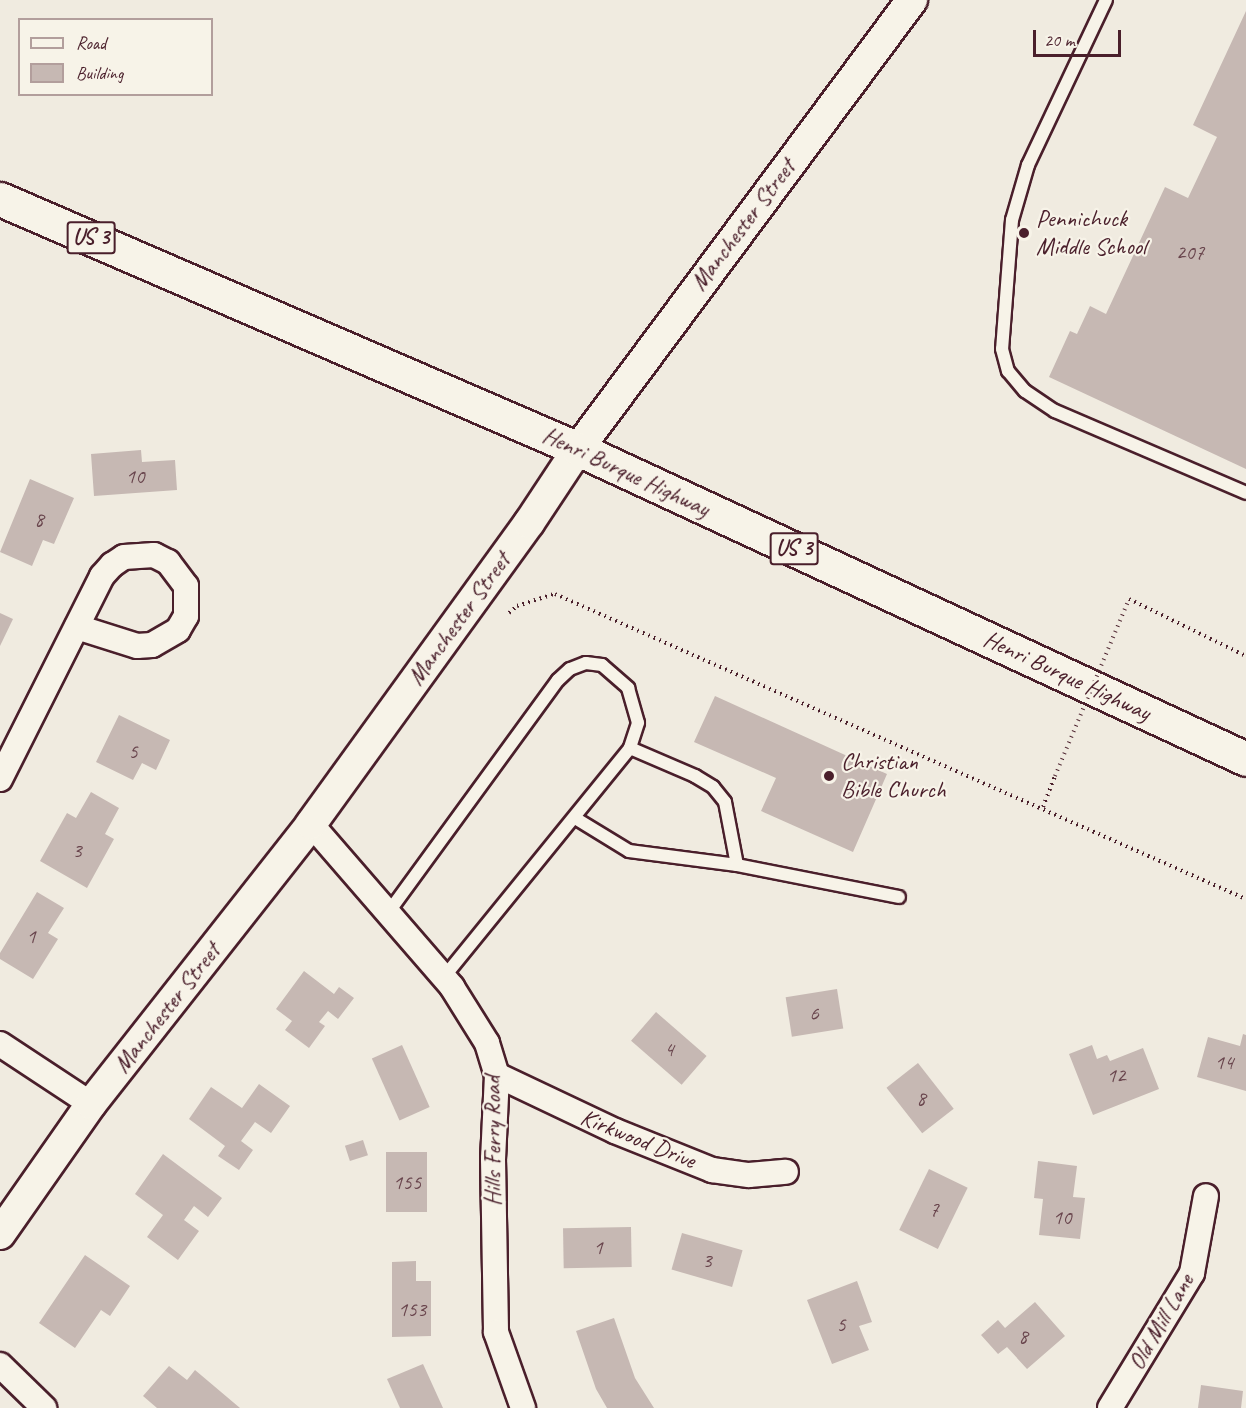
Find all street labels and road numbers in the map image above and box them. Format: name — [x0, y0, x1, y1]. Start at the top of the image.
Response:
street label: Manchester Street — [684, 154, 802, 296]
road number: US 3 — [66, 219, 116, 257]
street label: Henri Burque Highway — [538, 421, 714, 523]
road number: US 3 — [768, 530, 820, 568]
street label: Manchester Street — [401, 547, 517, 691]
street label: Henri Burque Highway — [979, 625, 1155, 727]
street label: Manchester Street — [108, 938, 226, 1078]
street label: Hills Ferry Road — [479, 1076, 507, 1206]
street label: Kirkwood Drive — [576, 1103, 700, 1175]
street label: Old Mill Lane — [1122, 1269, 1200, 1375]

